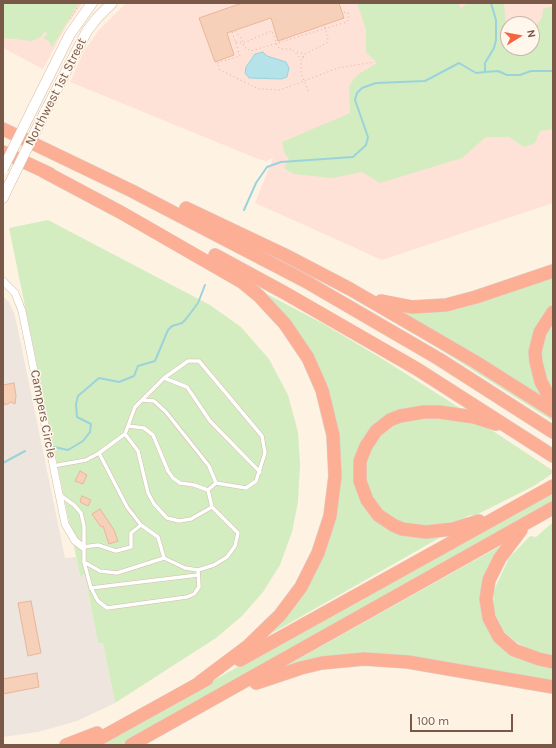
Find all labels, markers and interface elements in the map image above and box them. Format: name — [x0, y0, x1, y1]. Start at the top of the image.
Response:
north arrow — [500, 16, 540, 56]
text: N — [524, 29, 538, 39]
street label: Northwest 1st Street — [22, 35, 90, 149]
street label: Campers Circle — [27, 368, 59, 460]
scale bar — [412, 706, 515, 732]
text: 100 m — [417, 714, 449, 728]

